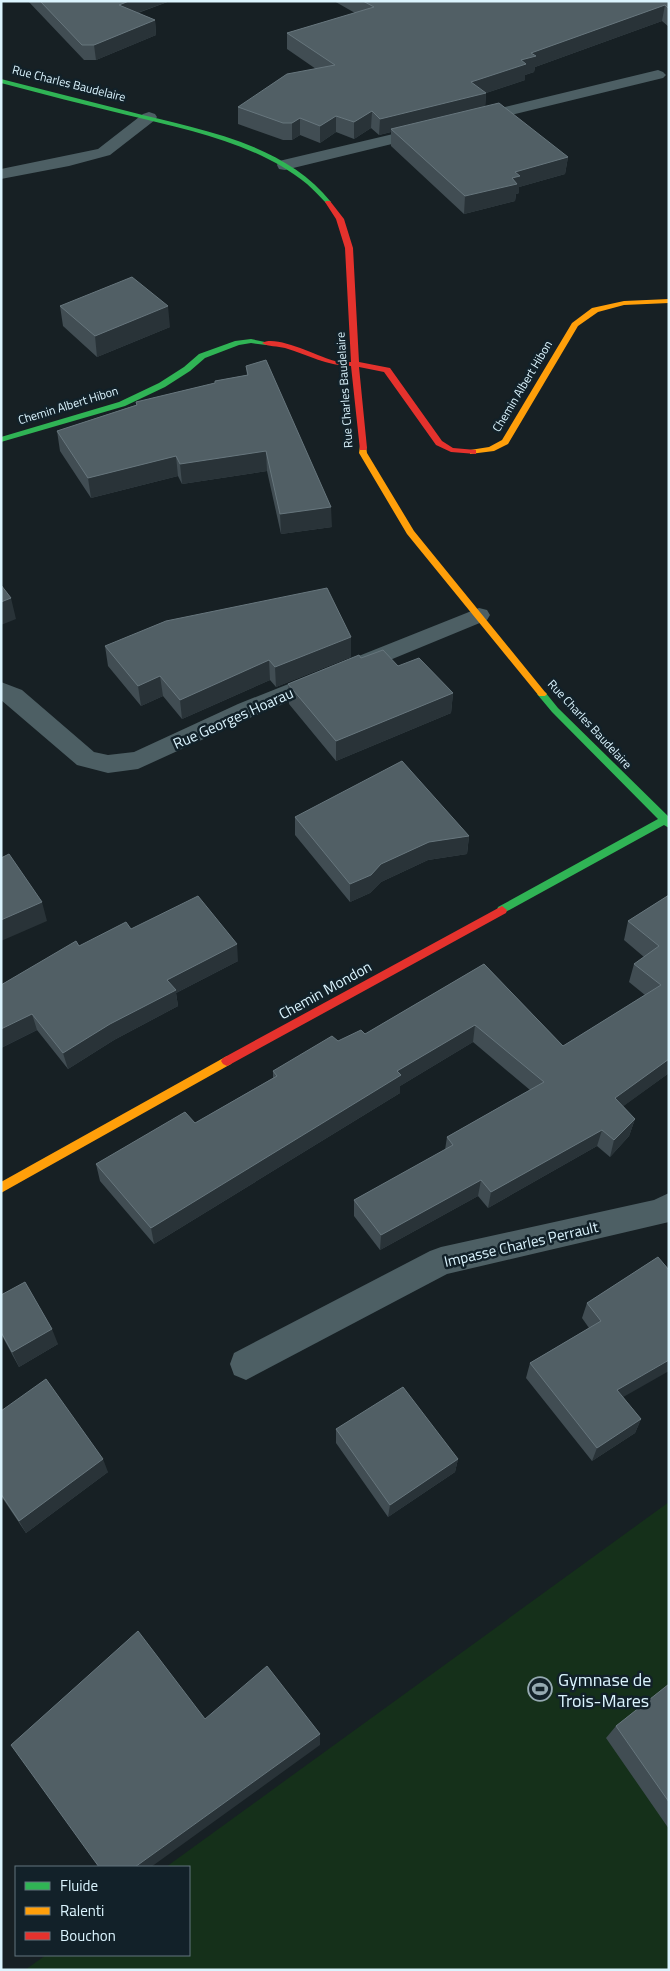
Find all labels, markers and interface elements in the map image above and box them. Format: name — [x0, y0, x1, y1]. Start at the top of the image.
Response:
street label: Rue Charles Baudelaire — [10, 60, 128, 106]
street label: Rue Charles Baudelaire — [330, 331, 358, 449]
street label: Chemin Albert Hibon — [487, 337, 557, 435]
street label: Chemin Albert Hibon — [16, 381, 120, 429]
street label: Rue Charles Baudelaire — [543, 675, 637, 773]
street label: Rue Georges Hoarau — [169, 681, 297, 755]
street label: Chemin Mondon — [274, 955, 376, 1025]
street label: Impasse Charles Perrault — [442, 1215, 601, 1273]
place label: Gymnase de Trois-Mares — [558, 1666, 651, 1714]
sports icon: Gymnase de Trois-Mares — [527, 1676, 553, 1702]
legend — [15, 1866, 190, 1956]
text: Fluide — [60, 1874, 98, 1897]
text: Ralenti — [60, 1899, 104, 1922]
text: Bouchon — [60, 1924, 116, 1947]

